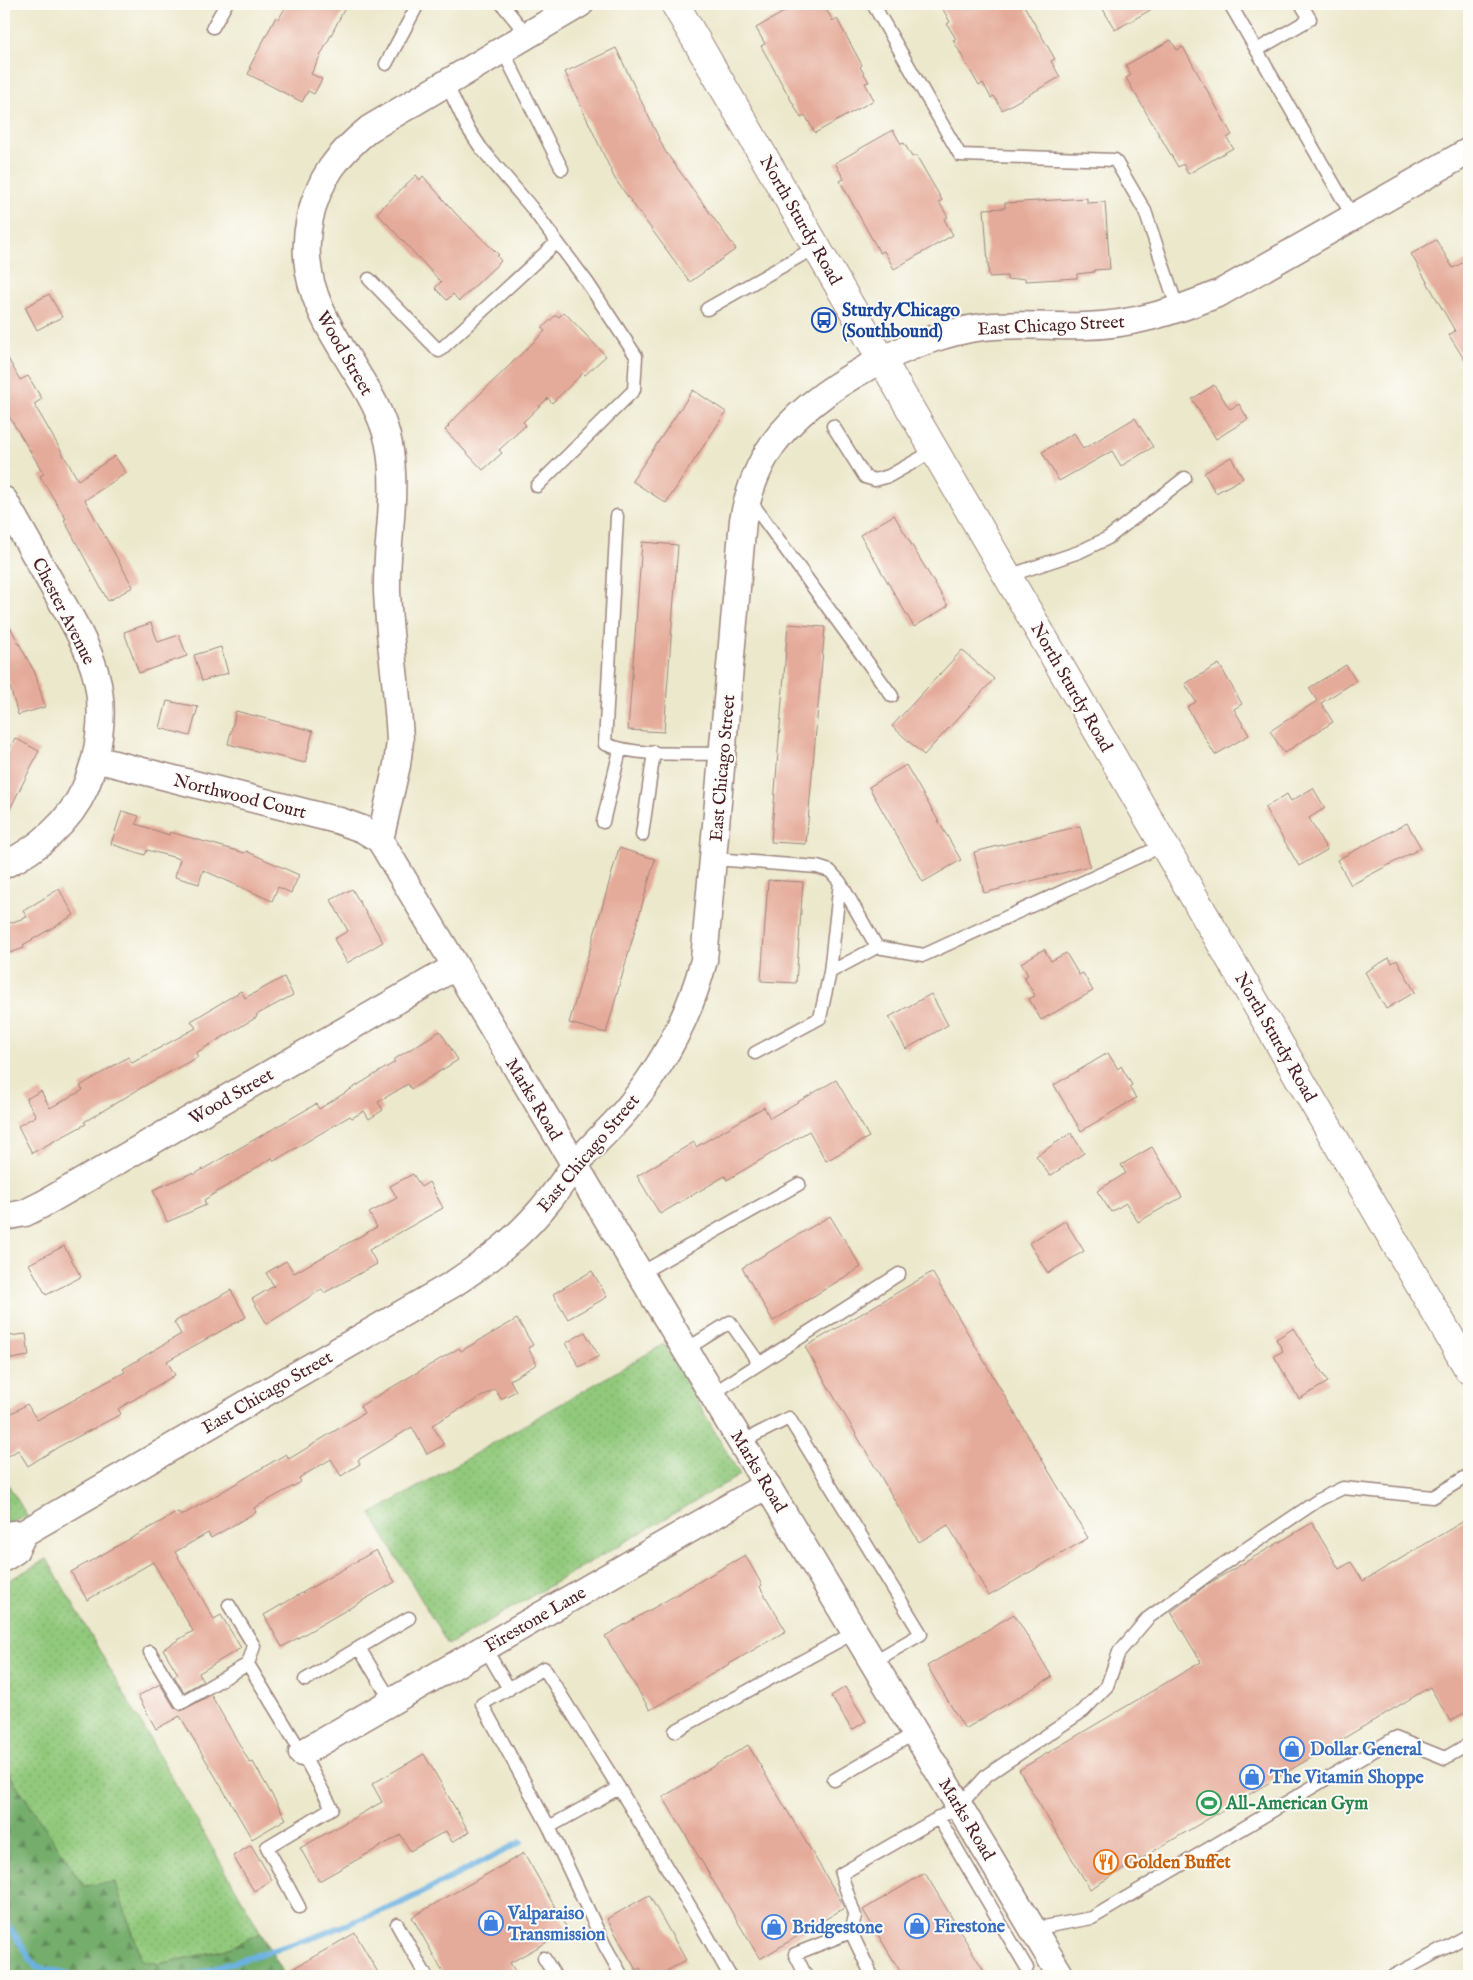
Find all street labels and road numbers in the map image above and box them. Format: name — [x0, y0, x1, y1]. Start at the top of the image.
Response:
street label: North Sturdy Road — [753, 152, 846, 290]
street label: Wood Street — [310, 307, 377, 400]
street label: East Chicago Street — [977, 311, 1125, 342]
street label: Chester Avenue — [26, 554, 99, 669]
street label: North Sturdy Road — [1024, 619, 1117, 757]
street label: East Chicago Street — [706, 694, 741, 843]
street label: Northwood Court — [171, 770, 308, 825]
street label: North Sturdy Road — [1228, 969, 1321, 1107]
street label: Marks Road — [499, 1054, 566, 1145]
street label: Wood Street — [185, 1064, 278, 1131]
street label: East Chicago Street — [533, 1090, 645, 1218]
street label: East Chicago Street — [198, 1346, 337, 1440]
street label: Marks Road — [724, 1426, 791, 1517]
street label: Firestone Lane — [481, 1582, 591, 1659]
street label: Marks Road — [932, 1774, 999, 1865]

